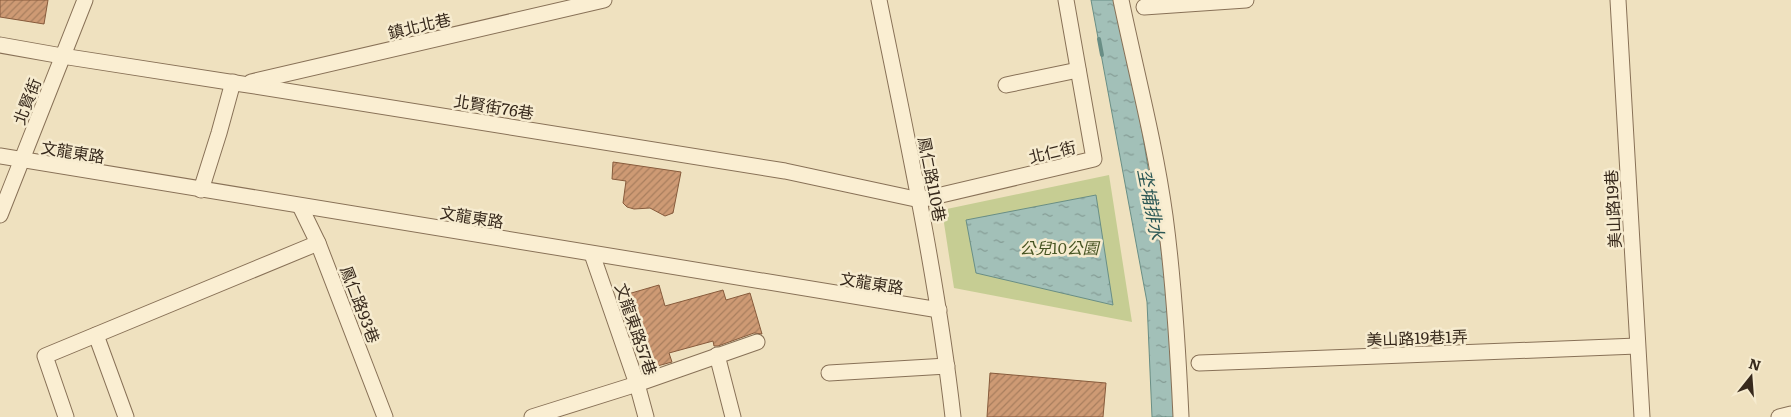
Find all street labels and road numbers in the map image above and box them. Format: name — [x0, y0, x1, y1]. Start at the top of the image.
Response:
street label: 鎮北北巷 — [385, 6, 453, 44]
street label: 北賢街 — [6, 74, 46, 128]
street label: 北賢街76巷 — [452, 88, 536, 124]
street label: 文龍東路 — [40, 134, 106, 168]
street label: 鳳仁路110巷 — [913, 134, 953, 224]
street label: 北仁街 — [1026, 134, 1078, 168]
street label: 美山路19巷 — [1598, 169, 1626, 249]
street label: 文龍東路 — [439, 199, 505, 233]
street label: 鳳仁路93巷 — [335, 262, 387, 346]
street label: 文龍東路 — [839, 265, 905, 299]
street label: 文龍東路57巷 — [610, 280, 664, 378]
street label: 美山路19巷1弄 — [1366, 323, 1468, 351]

